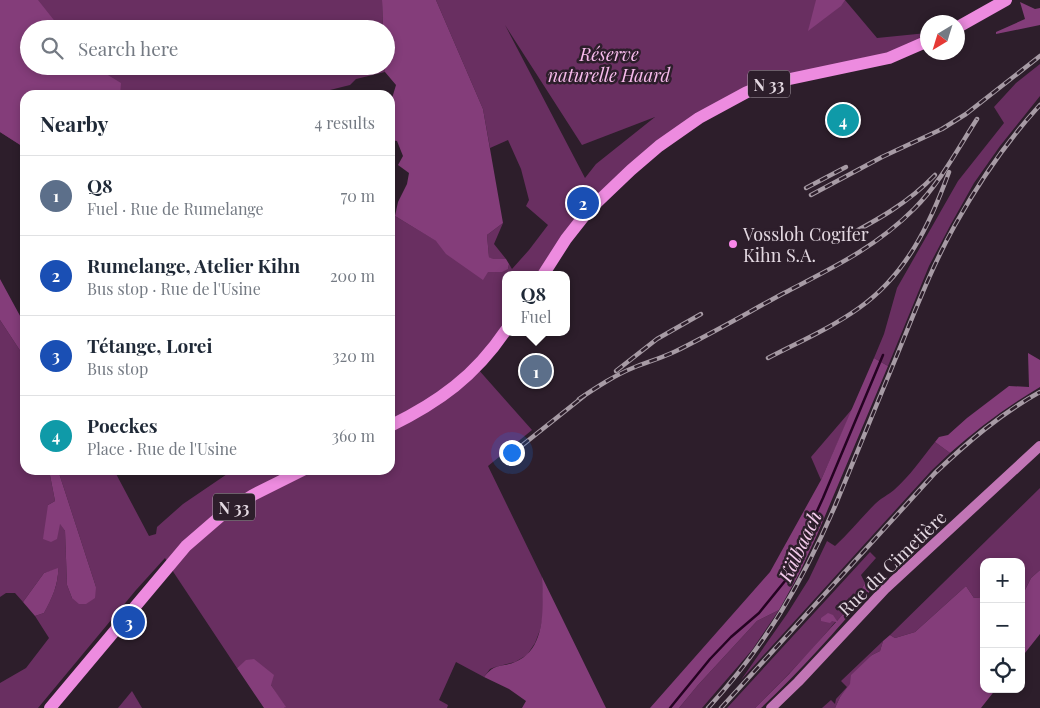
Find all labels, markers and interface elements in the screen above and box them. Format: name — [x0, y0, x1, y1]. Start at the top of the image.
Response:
north arrow — [920, 15, 965, 60]
search box — [20, 20, 395, 75]
icon: search — [38, 34, 66, 62]
text: Search here — [78, 35, 178, 61]
park label: Réserve naturelle Haard — [548, 42, 671, 87]
road number: N 33 — [748, 70, 790, 98]
pin: 4 — [827, 101, 859, 139]
text: Nearby — [40, 109, 109, 137]
text: 4 results — [314, 112, 375, 133]
text: Q8 — [87, 172, 113, 198]
pin: 2 — [567, 184, 599, 222]
text: 1 — [53, 185, 59, 206]
text: 70 m — [341, 185, 375, 206]
text: Fuel · Rue de Rumelange — [87, 198, 264, 219]
place label: Vossloh Cogifer Kihn S.A. — [742, 222, 869, 267]
marker: Vossloh Cogifer Kihn S.A. — [727, 238, 739, 250]
text: Rumelange, Atelier Kihn — [87, 252, 300, 278]
text: 2 — [52, 265, 60, 286]
text: 200 m — [330, 265, 375, 286]
popup — [502, 271, 570, 336]
text: Bus stop · Rue de l'Usine — [87, 278, 261, 299]
text: Q8 — [520, 280, 546, 306]
text: Fuel — [520, 306, 552, 327]
text: Tétange, Lorei — [87, 332, 212, 358]
text: 3 — [52, 345, 60, 366]
text: 320 m — [332, 345, 375, 366]
pin: 1 — [520, 352, 552, 390]
text: Bus stop — [87, 358, 148, 379]
text: Poeckes — [87, 412, 158, 438]
text: 4 — [52, 425, 60, 446]
text: 360 m — [332, 425, 375, 446]
text: Place · Rue de l'Usine — [87, 438, 237, 459]
your location — [499, 440, 525, 466]
road number: N 33 — [213, 494, 255, 520]
street label: Rue du Cimetière — [833, 505, 951, 621]
water label: Kälbaach — [771, 506, 827, 587]
map controls — [980, 558, 1025, 693]
button: + — [980, 558, 1025, 603]
pin: 3 — [113, 603, 145, 641]
button: − — [980, 603, 1025, 648]
button: locate — [980, 648, 1025, 693]

